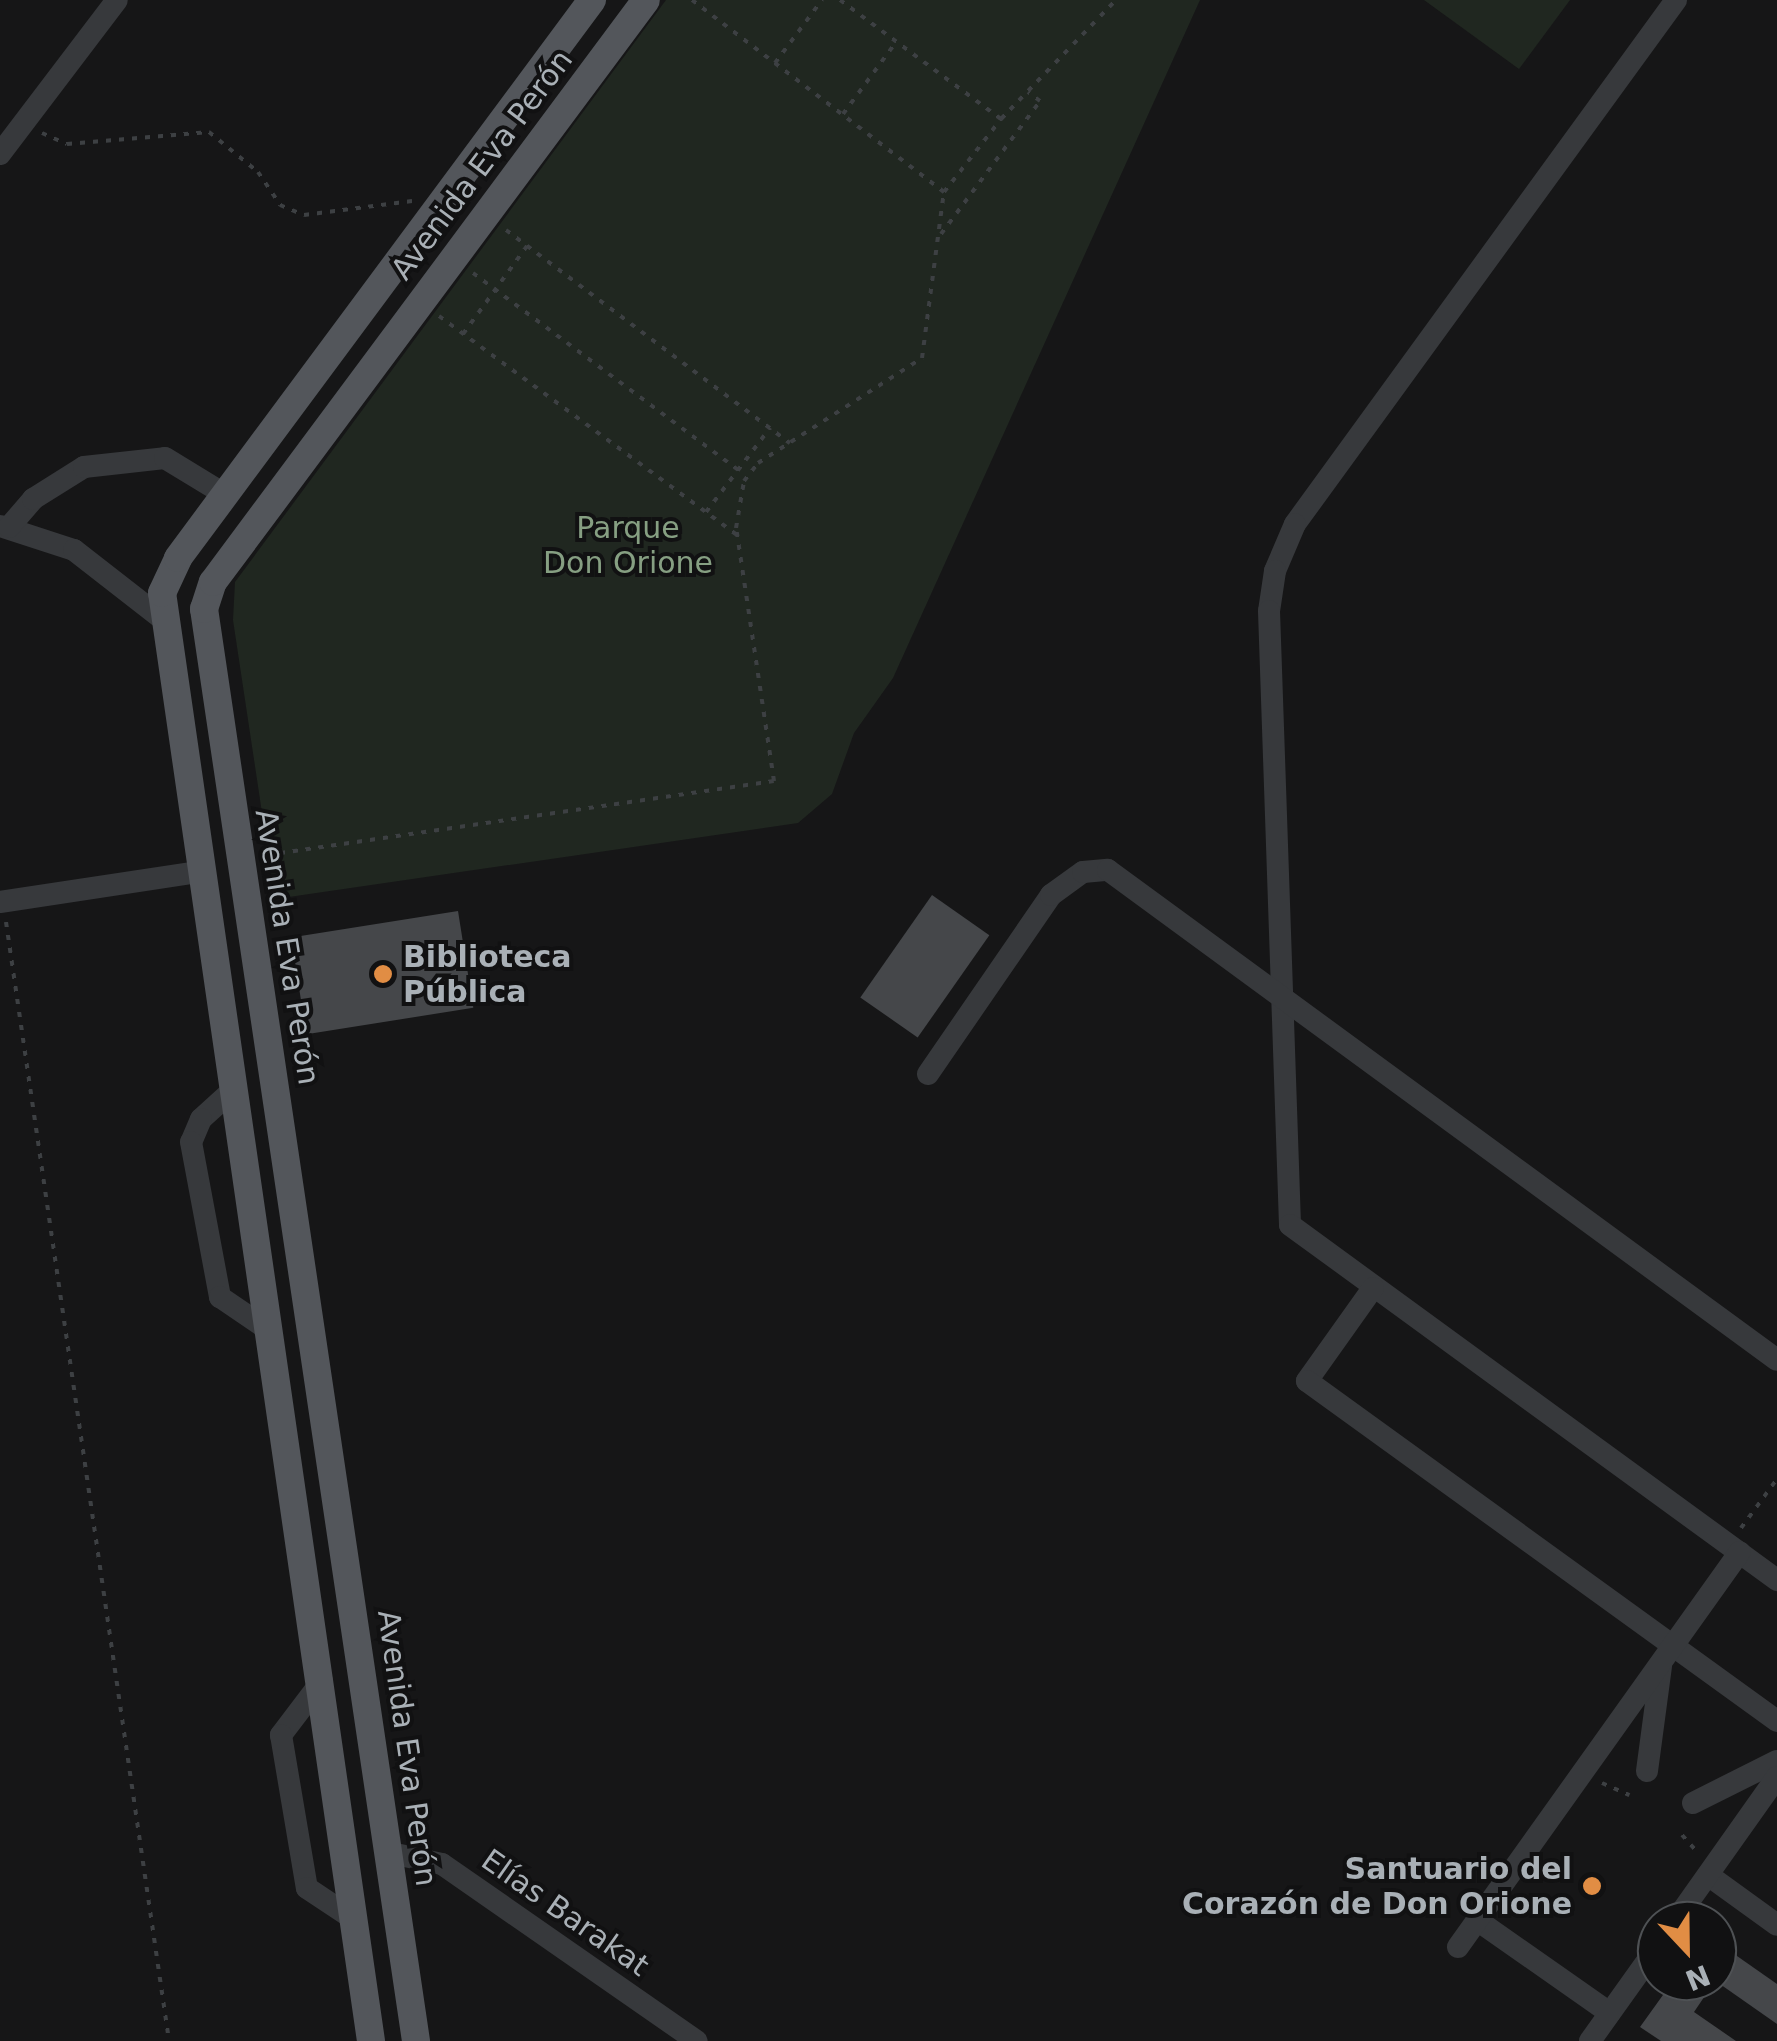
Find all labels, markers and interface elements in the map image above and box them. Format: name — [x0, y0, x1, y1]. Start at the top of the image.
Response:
street label: Avenida Eva Perón — [384, 43, 580, 287]
park label: Parque Don Orione — [543, 510, 713, 580]
street label: Avenida Eva Perón — [247, 807, 327, 1087]
place label: Biblioteca Pública — [403, 939, 572, 1010]
marker: Biblioteca Pública — [372, 963, 394, 985]
street label: Avenida Eva Perón — [370, 1608, 444, 1888]
street label: Elías Barakat — [474, 1842, 656, 1984]
place label: Santuario del Corazón de Don Orione — [1182, 1851, 1572, 1922]
marker: Santuario del Corazón de Don Orione — [1581, 1875, 1603, 1897]
north arrow — [1637, 1901, 1737, 2001]
text: N — [1681, 1958, 1715, 1997]

